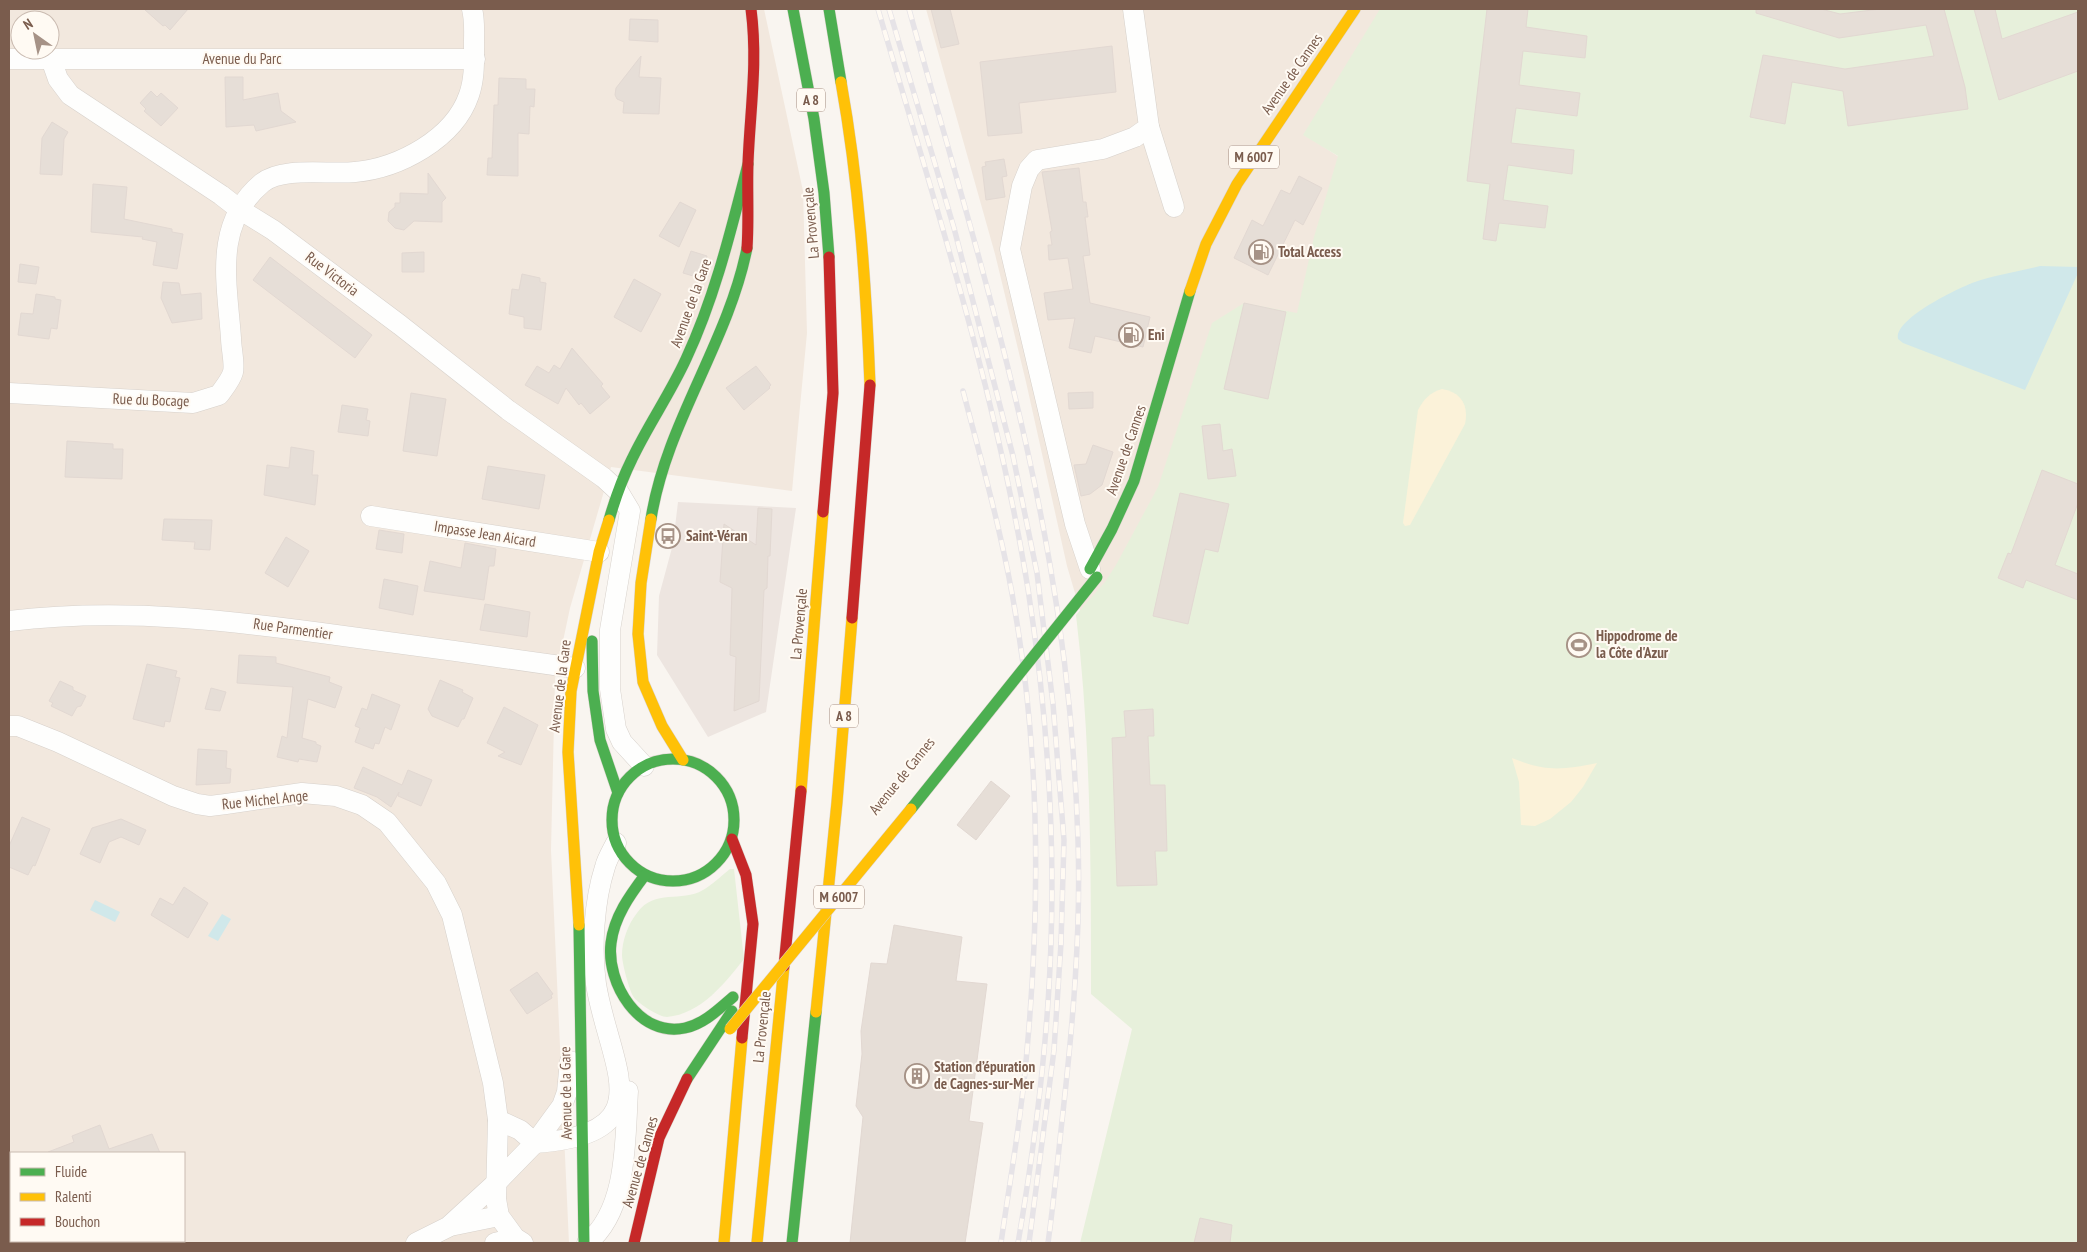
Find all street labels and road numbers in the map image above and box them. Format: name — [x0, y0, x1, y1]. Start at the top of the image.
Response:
street label: Avenue de Cannes — [1257, 30, 1326, 118]
street label: Avenue du Parc — [202, 49, 282, 68]
road number: A 8 — [797, 88, 825, 112]
road number: M 6007 — [1229, 146, 1279, 168]
street label: La Provençale — [798, 187, 823, 260]
street label: Rue Victoria — [302, 247, 363, 300]
street label: Avenue de la Gare — [666, 256, 715, 350]
street label: Rue du Bocage — [112, 389, 190, 410]
street label: Avenue de Cannes — [1101, 402, 1150, 497]
street label: Impasse Jean Aicard — [433, 516, 537, 551]
street label: La Provençale — [786, 587, 811, 660]
street label: Rue Parmentier — [252, 614, 335, 644]
street label: Avenue de la Gare — [544, 638, 575, 733]
road number: A 8 — [830, 704, 858, 728]
street label: Avenue de Cannes — [865, 733, 939, 818]
street label: Rue Michel Ange — [221, 786, 309, 813]
road number: M 6007 — [814, 886, 864, 909]
street label: La Provençale — [748, 990, 775, 1064]
street label: Avenue de la Gare — [555, 1046, 576, 1140]
street label: Avenue de Cannes — [617, 1114, 662, 1210]

